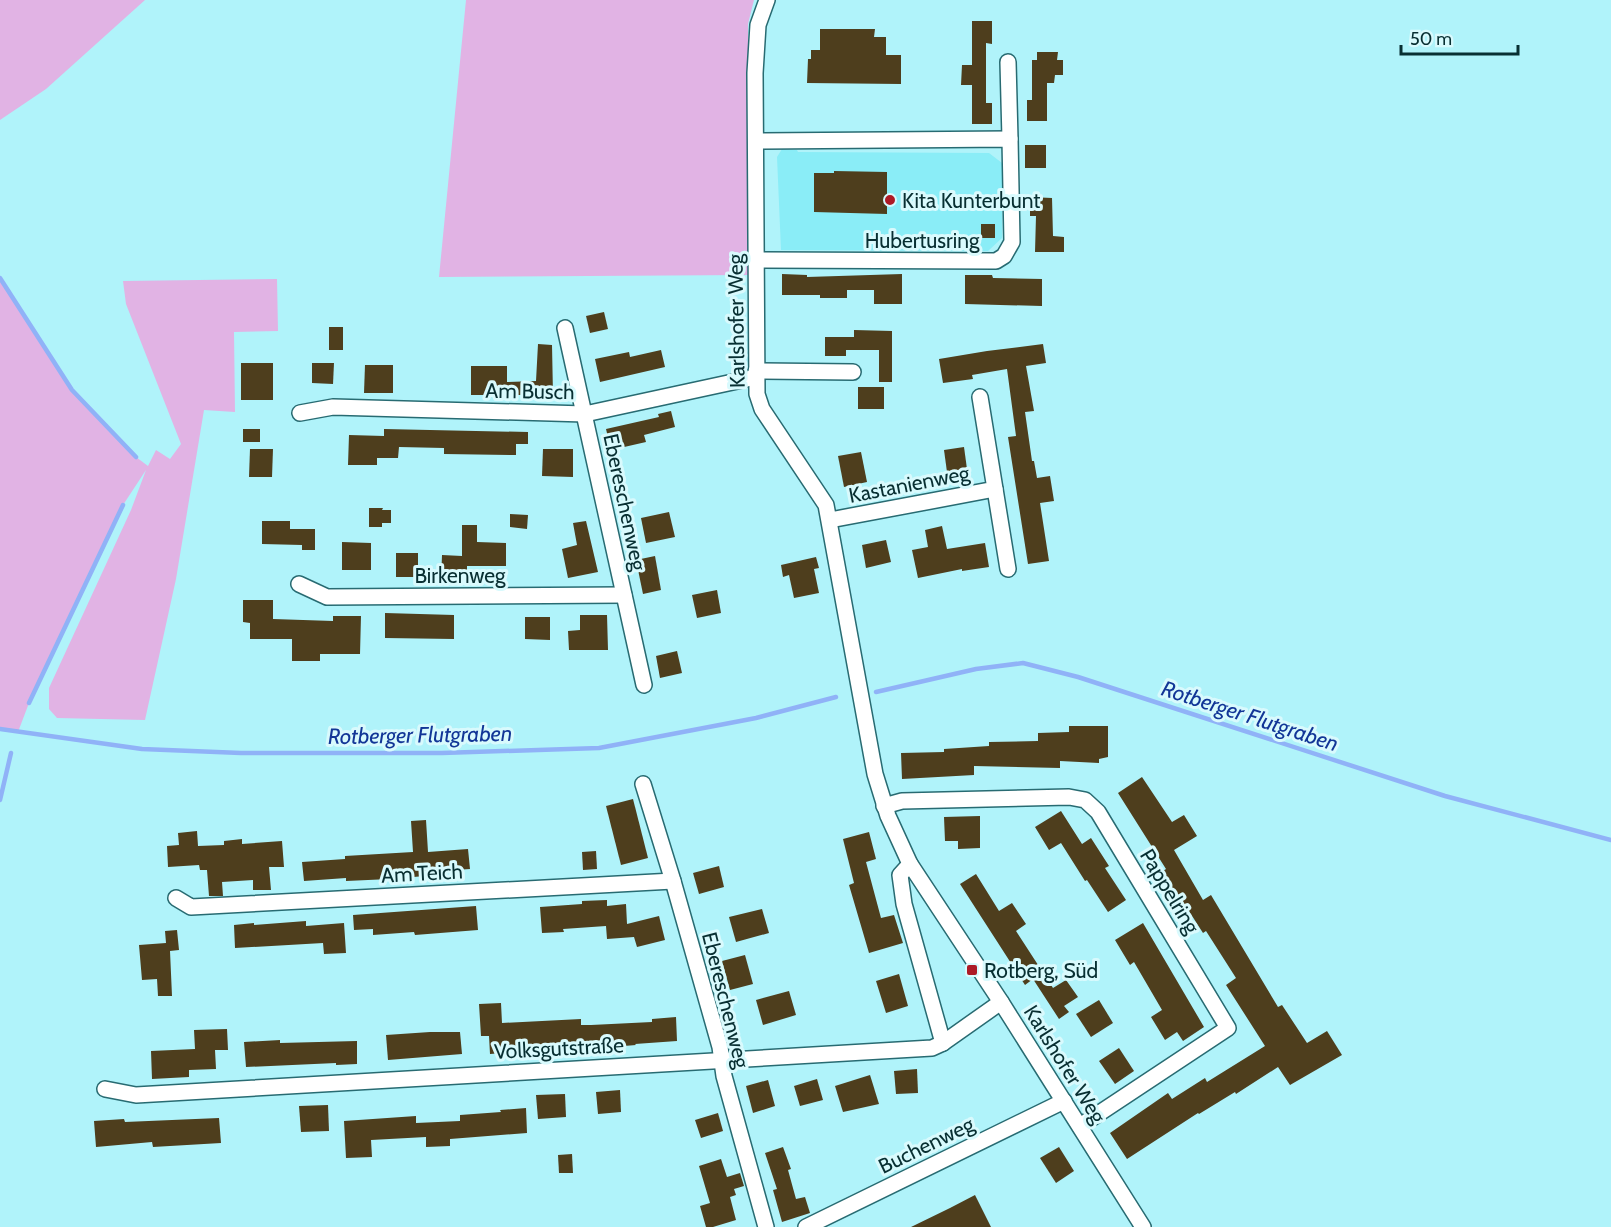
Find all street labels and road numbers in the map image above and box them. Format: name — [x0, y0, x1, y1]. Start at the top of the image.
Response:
street label: Hubertusring — [865, 228, 980, 253]
street label: Karlshofer Weg — [722, 253, 750, 388]
street label: Am Busch — [485, 378, 575, 404]
street label: Ebereschenweg — [598, 431, 652, 573]
street label: Kastanienweg — [846, 460, 972, 508]
street label: Birkenweg — [414, 563, 506, 588]
street label: Pappelring — [1135, 844, 1205, 938]
street label: Am Teich — [381, 858, 463, 888]
street label: Ebereschenweg — [697, 929, 755, 1071]
street label: Karlshofer Weg — [1019, 1000, 1111, 1128]
street label: Volksgutstraße — [494, 1032, 625, 1064]
street label: Buchenweg — [874, 1111, 978, 1179]

